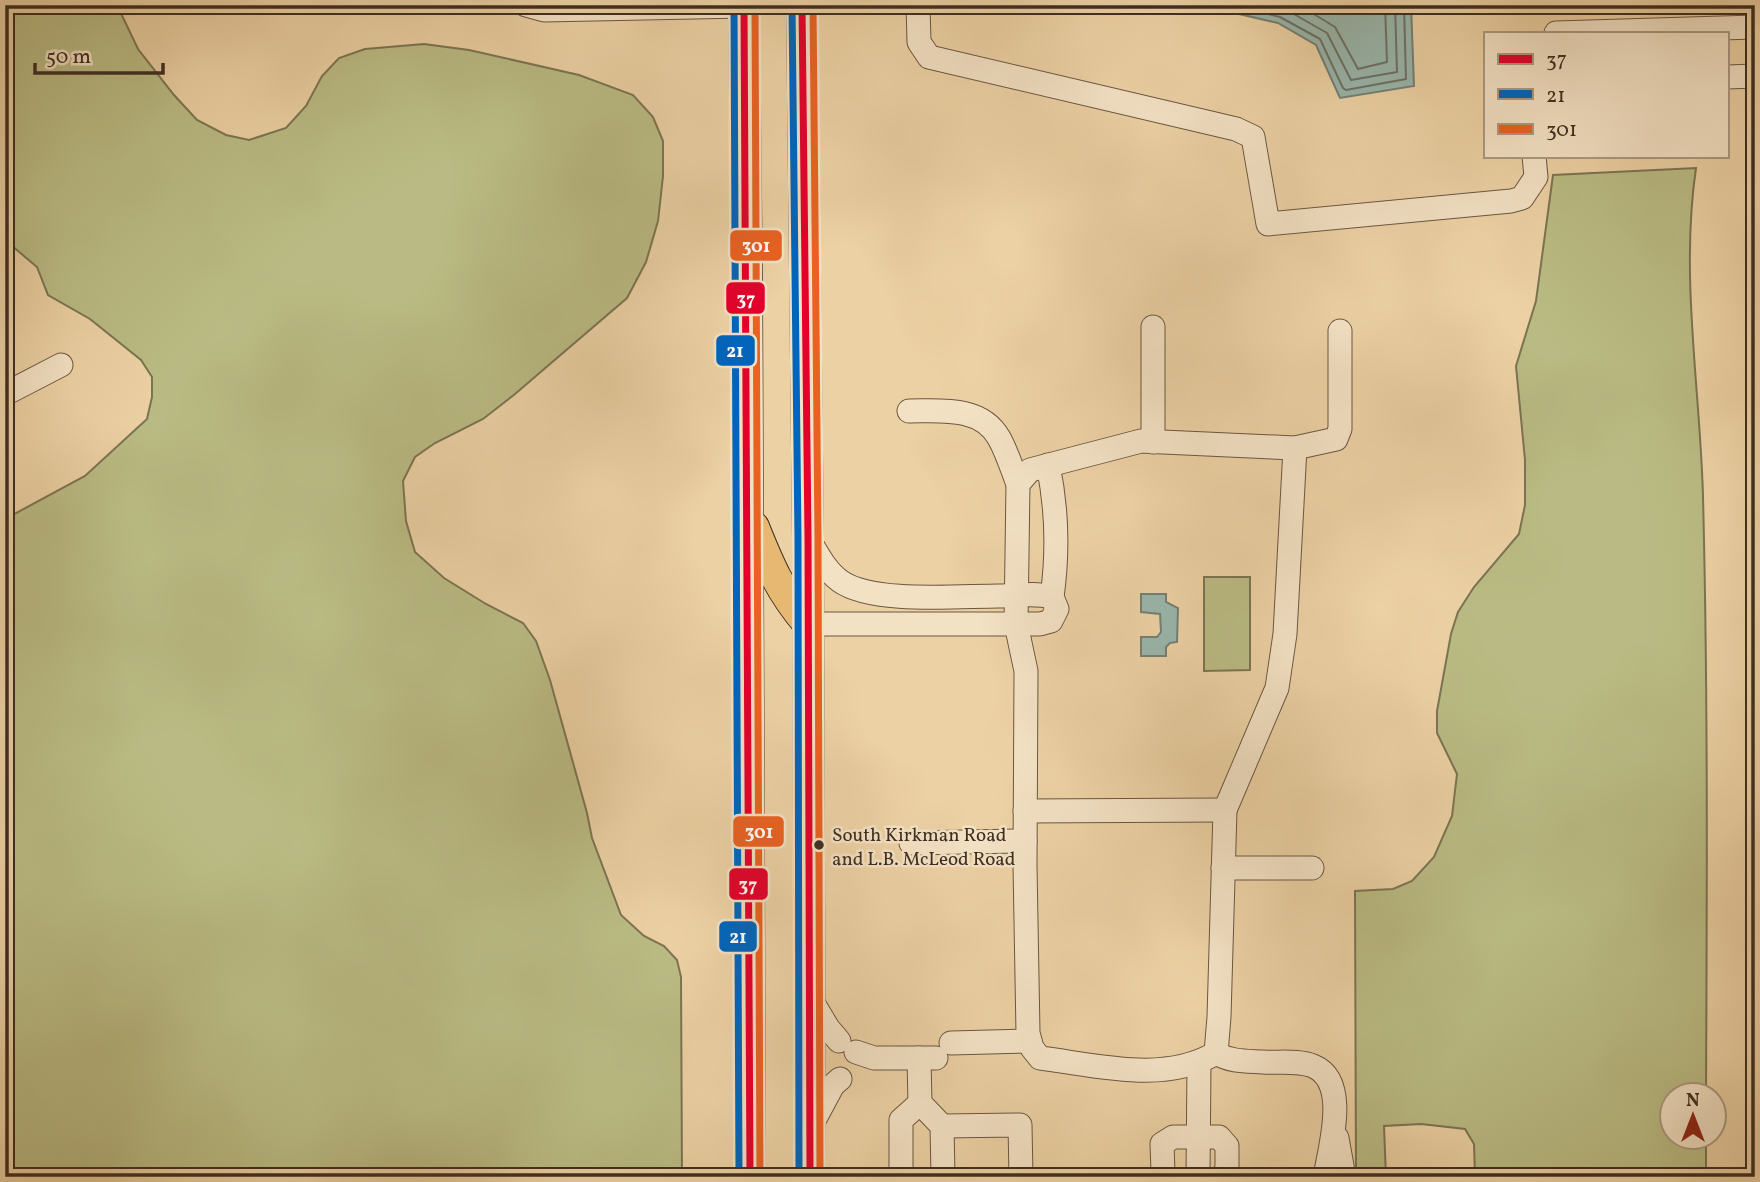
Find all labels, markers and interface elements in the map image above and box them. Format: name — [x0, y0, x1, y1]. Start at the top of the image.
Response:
scale bar — [35, 32, 163, 76]
legend — [1484, 32, 1728, 158]
text: 50 m — [46, 43, 91, 72]
text: 37 — [1546, 46, 1567, 75]
text: 21 — [1546, 82, 1565, 111]
text: 301 — [1546, 116, 1577, 145]
line badge: 301 — [729, 229, 783, 262]
text: 301 — [742, 234, 770, 260]
line badge: 37 — [725, 281, 766, 315]
text: 37 — [737, 287, 755, 313]
line badge: 21 — [715, 334, 756, 367]
text: 21 — [726, 339, 744, 365]
line badge: 301 — [732, 815, 785, 848]
text: 301 — [745, 820, 773, 846]
place label: South Kirkman Road and L.B. McLeod Road — [832, 823, 1016, 873]
marker: South Kirkman Road and L.B. McLeod Road — [812, 838, 826, 852]
line badge: 37 — [728, 867, 769, 901]
text: 37 — [739, 873, 757, 899]
line badge: 21 — [718, 920, 758, 953]
text: 21 — [729, 925, 747, 951]
north arrow — [1658, 1080, 1728, 1150]
text: N — [1686, 1088, 1700, 1114]

